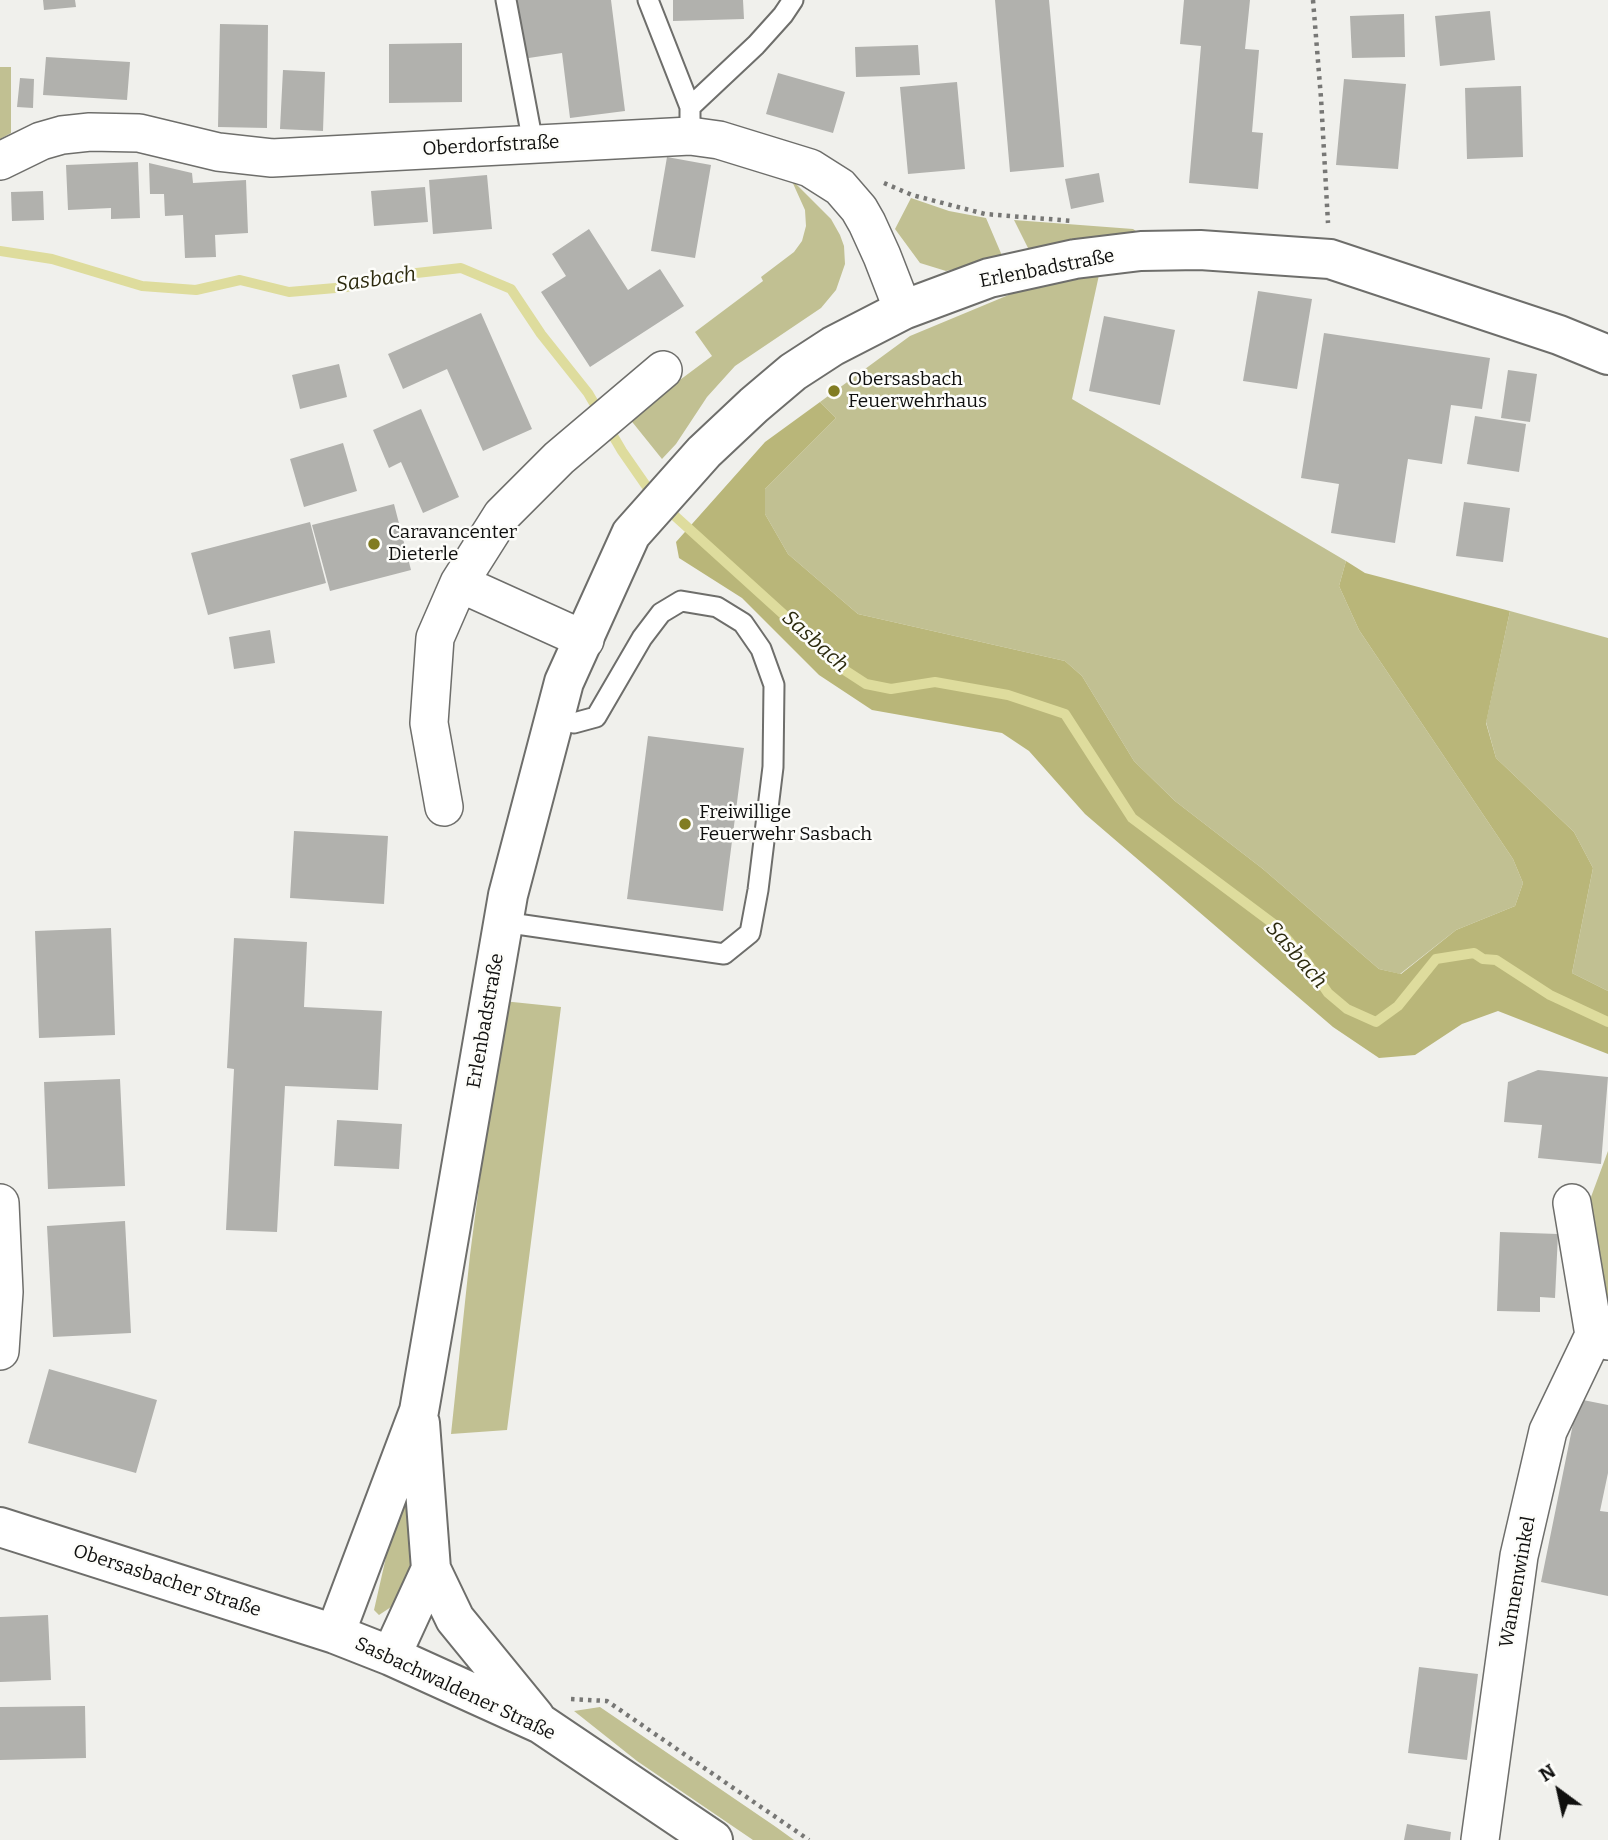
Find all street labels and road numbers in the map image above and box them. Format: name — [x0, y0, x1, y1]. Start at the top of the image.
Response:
street label: Oberdorfstraße — [422, 131, 560, 161]
street label: Erlenbadstraße — [978, 245, 1116, 293]
street label: Erlenbadstraße — [463, 952, 509, 1090]
street label: Wannenwinkel — [1495, 1515, 1541, 1649]
street label: Obersasbacher Straße — [70, 1540, 264, 1622]
street label: Sasbachwaldener Straße — [351, 1633, 559, 1745]

